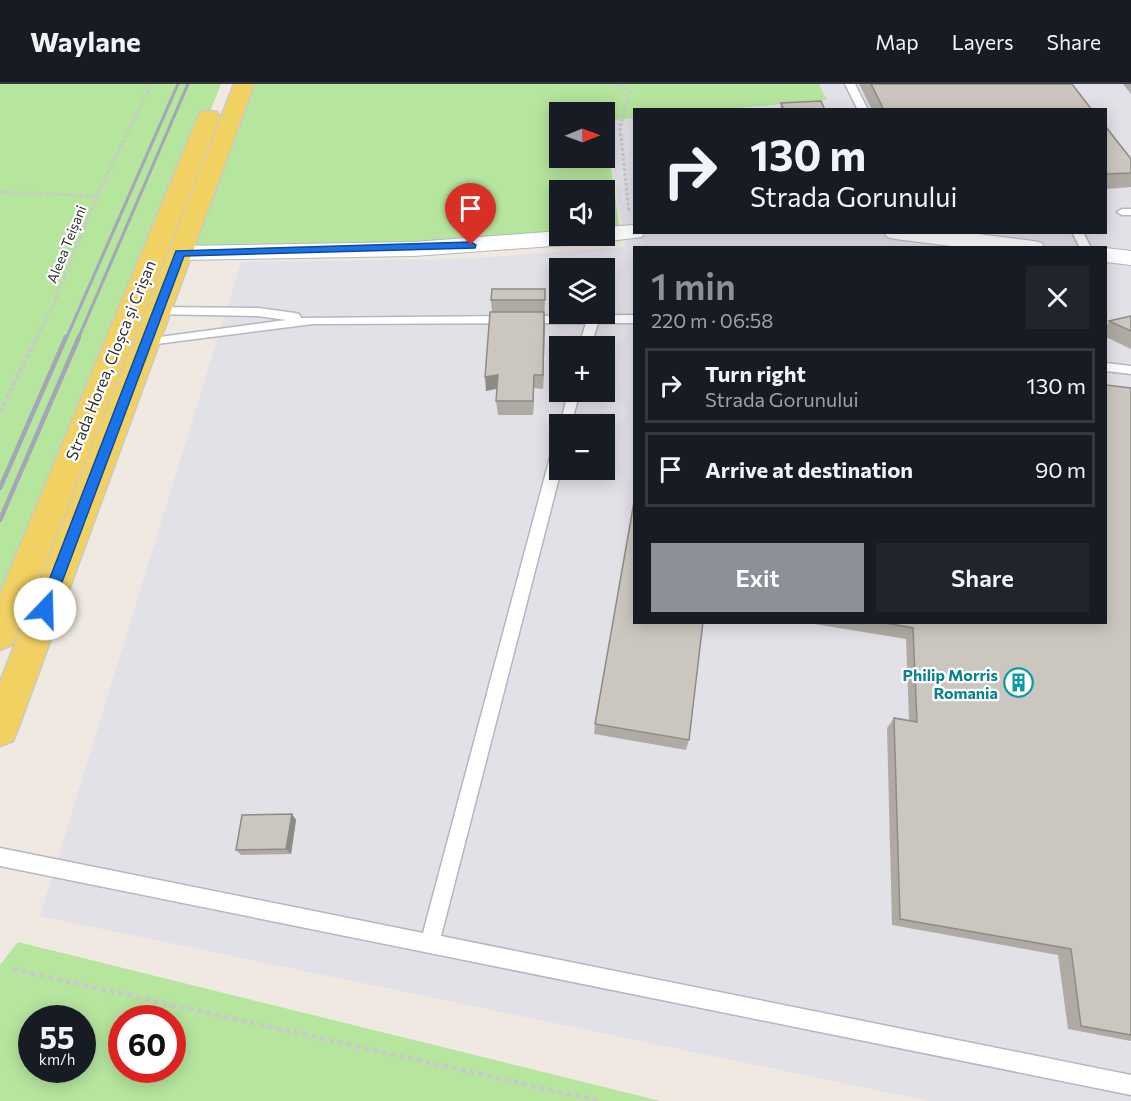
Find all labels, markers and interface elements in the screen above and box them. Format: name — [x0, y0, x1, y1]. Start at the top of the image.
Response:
text: Waylane — [30, 24, 141, 58]
text: Map — [875, 29, 919, 54]
text: Layers — [952, 29, 1014, 54]
text: Share — [1047, 29, 1101, 54]
north arrow — [549, 102, 615, 168]
map controls — [549, 102, 615, 480]
text: 130 m — [750, 128, 866, 180]
icon: right — [651, 132, 729, 210]
button: sound — [549, 180, 615, 246]
text: Strada Gorunului — [750, 180, 957, 213]
pin — [445, 183, 496, 245]
icon: arrive — [454, 192, 487, 225]
street label: Aleea Teișani — [43, 203, 90, 286]
street label: Strada Horea, Cloșca și Crișan — [61, 257, 161, 464]
button: layers — [549, 258, 615, 324]
text: 1 min — [651, 263, 736, 307]
button: close — [1026, 266, 1089, 329]
text: 220 m · 06:58 — [651, 308, 773, 332]
button: + — [549, 336, 615, 402]
text: Turn right — [705, 360, 806, 387]
icon: right — [654, 369, 687, 402]
text: 130 m — [1026, 372, 1086, 399]
text: Strada Gorunului — [705, 387, 859, 411]
button: − — [549, 414, 615, 480]
icon: arrive — [654, 453, 687, 486]
text: Arrive at destination — [705, 456, 913, 483]
text: 90 m — [1035, 456, 1086, 483]
button: Exit — [651, 543, 864, 612]
button: Share — [876, 543, 1089, 612]
position arrow — [13, 577, 77, 641]
place label: Philip Morris Romania — [903, 665, 998, 702]
building icon: Philip Morris Romania — [1003, 667, 1035, 699]
speed limit sign: 60 — [108, 1005, 186, 1083]
text: 55 — [40, 1018, 74, 1055]
text: km/h — [39, 1050, 75, 1068]

